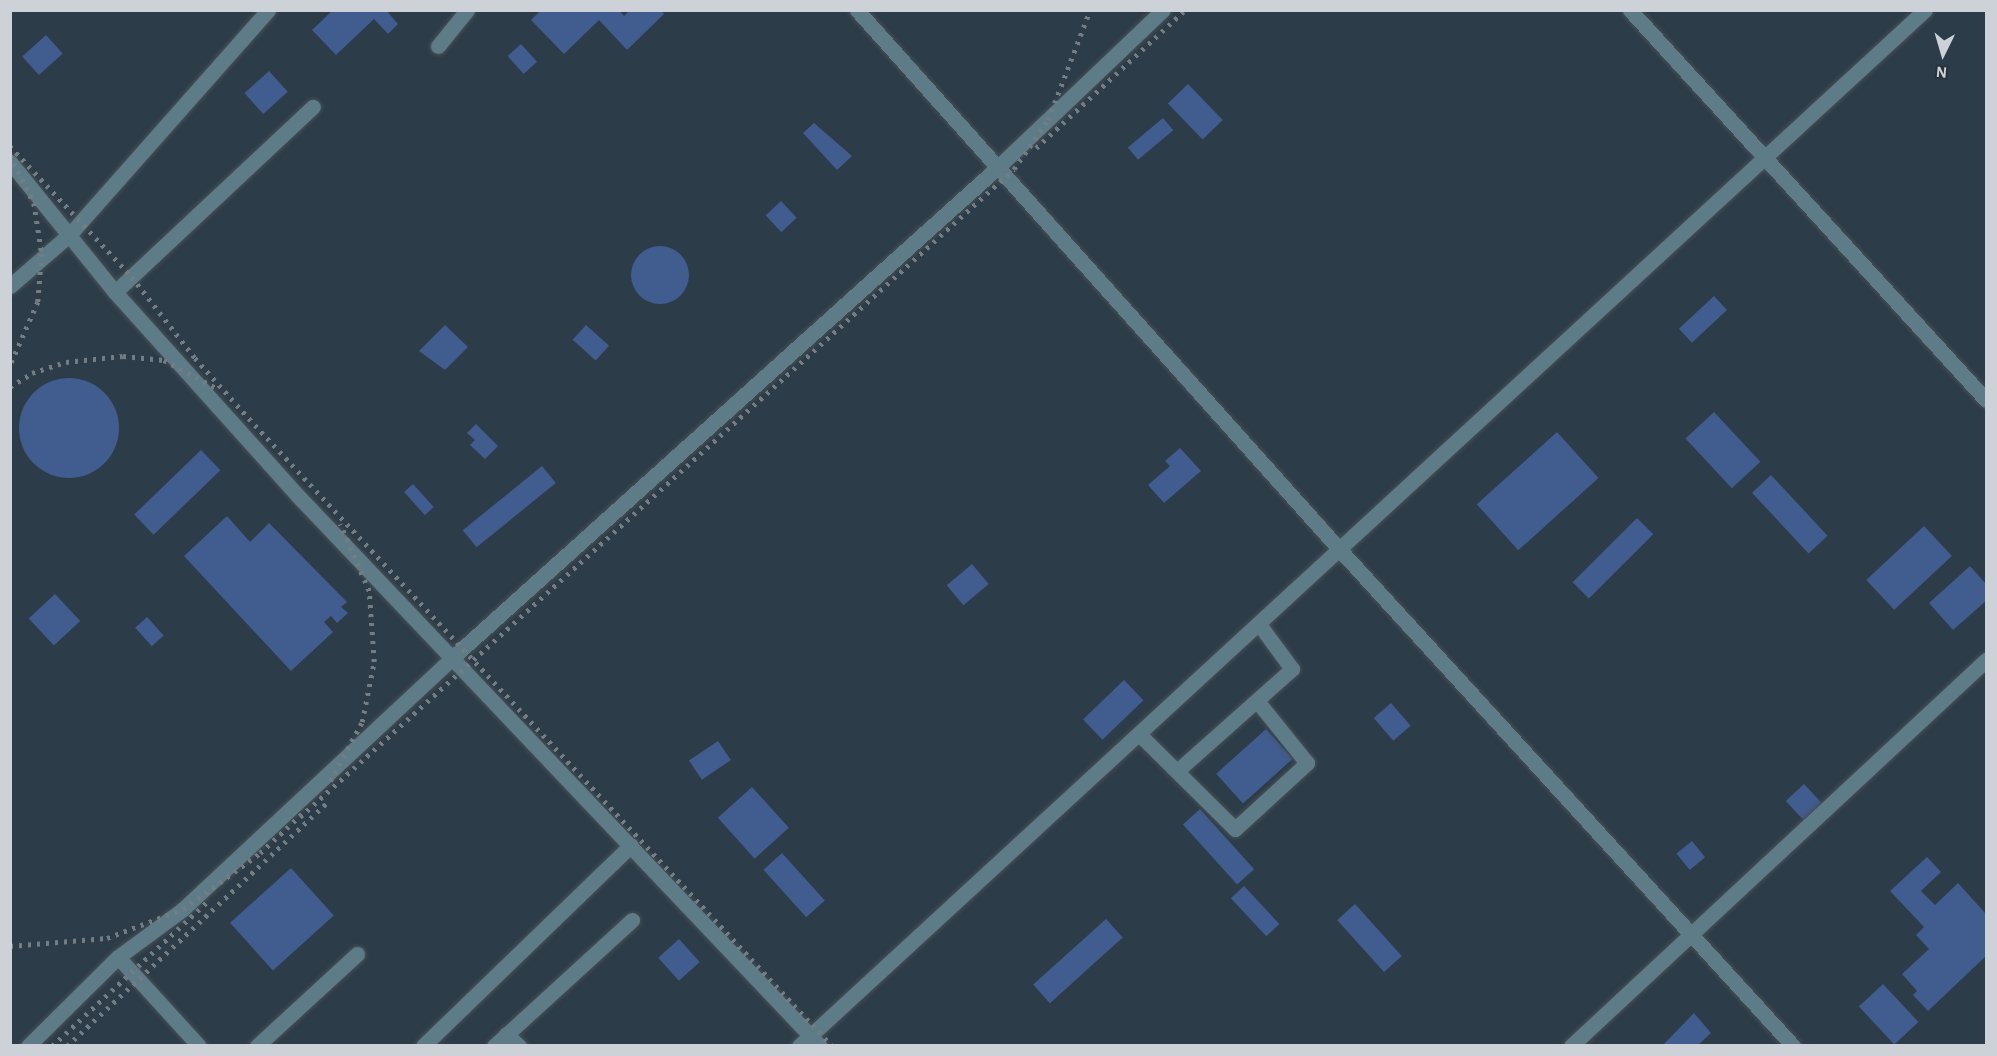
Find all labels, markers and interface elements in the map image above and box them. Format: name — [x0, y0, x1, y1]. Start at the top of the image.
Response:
north arrow — [1913, 24, 1973, 84]
text: N — [1935, 63, 1948, 80]

